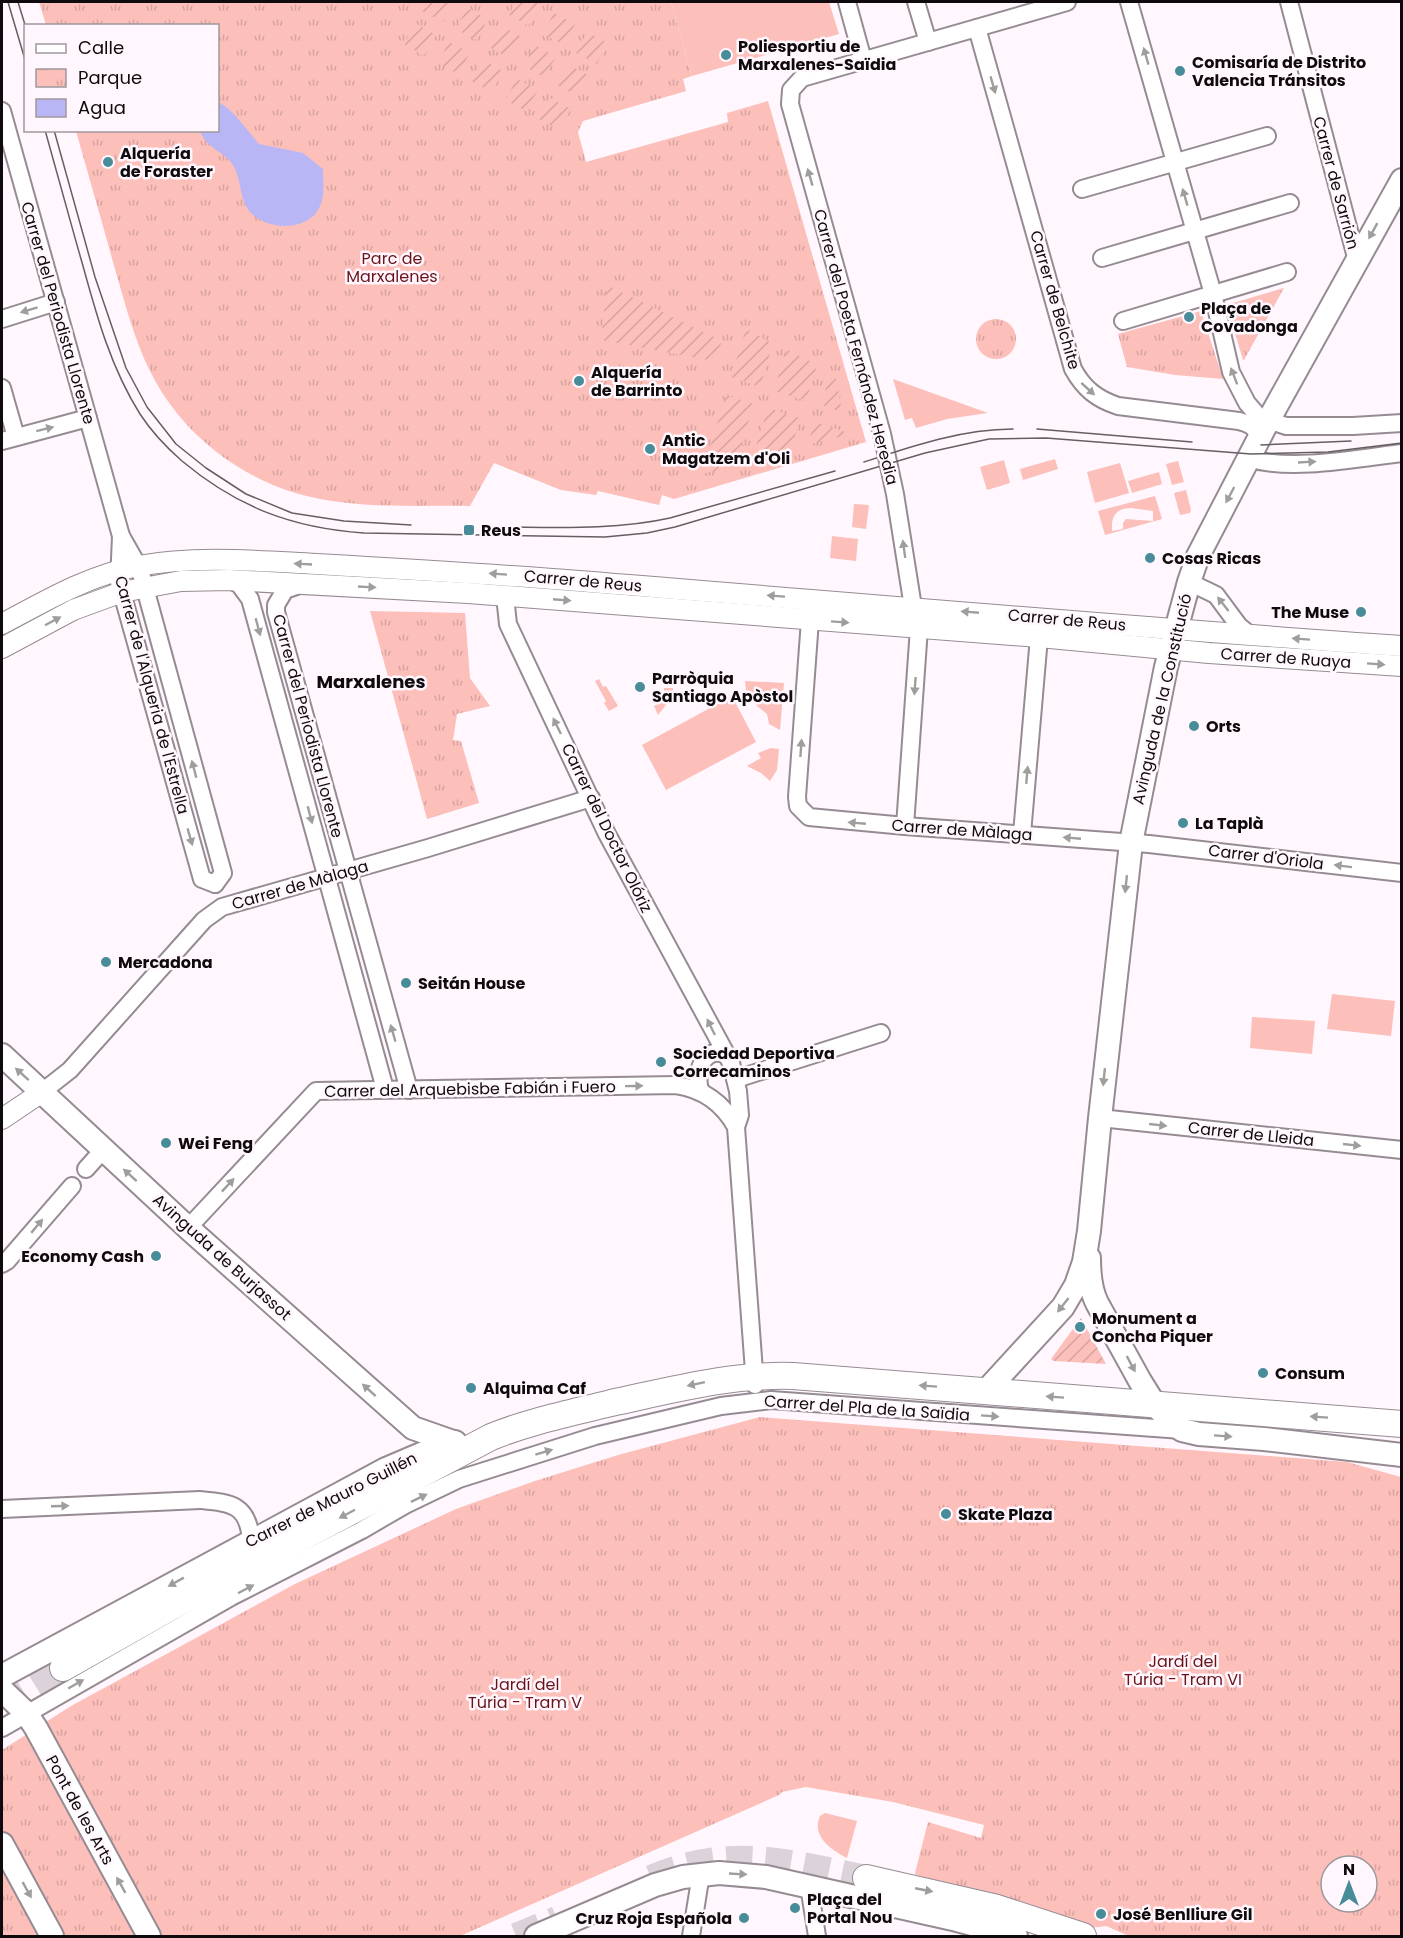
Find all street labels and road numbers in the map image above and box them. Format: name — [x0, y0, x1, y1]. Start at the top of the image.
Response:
street label: Carrer de Sarrión — [1307, 114, 1365, 252]
street label: Carrer del Periodista Llorente — [15, 199, 101, 427]
street label: Carrer del Poeta Fernández Heredia — [808, 207, 904, 487]
street label: Carrer de Belchite — [1024, 228, 1086, 372]
street label: Carrer de Reus — [523, 564, 643, 598]
street label: Carrer de l'Alqueria de l'Estrella — [109, 573, 195, 817]
street label: Avinguda de la Constitució — [1127, 591, 1197, 807]
street label: Carrer de Reus — [1007, 603, 1127, 637]
street label: Carrer del Periodista Llorente — [267, 612, 349, 840]
street label: Carrer de Ruaya — [1220, 642, 1352, 674]
street label: Carrer del Doctor Olóriz — [556, 739, 658, 917]
street label: Carrer de Màlaga — [891, 814, 1033, 846]
street label: Carrer d'Oriola — [1207, 839, 1325, 875]
street label: Carrer de Màlaga — [229, 854, 371, 916]
street label: Carrer del Arquebisbe Fabián i Fuero — [324, 1075, 616, 1103]
street label: Carrer de Lleida — [1187, 1116, 1315, 1152]
street label: Avinguda de Burjassot — [148, 1188, 297, 1326]
street label: Carrer del Pla de la Saïdia — [763, 1389, 971, 1427]
street label: Carrer de Mauro Guillén — [241, 1447, 421, 1553]
street label: Pont de les Arts — [40, 1751, 120, 1869]

